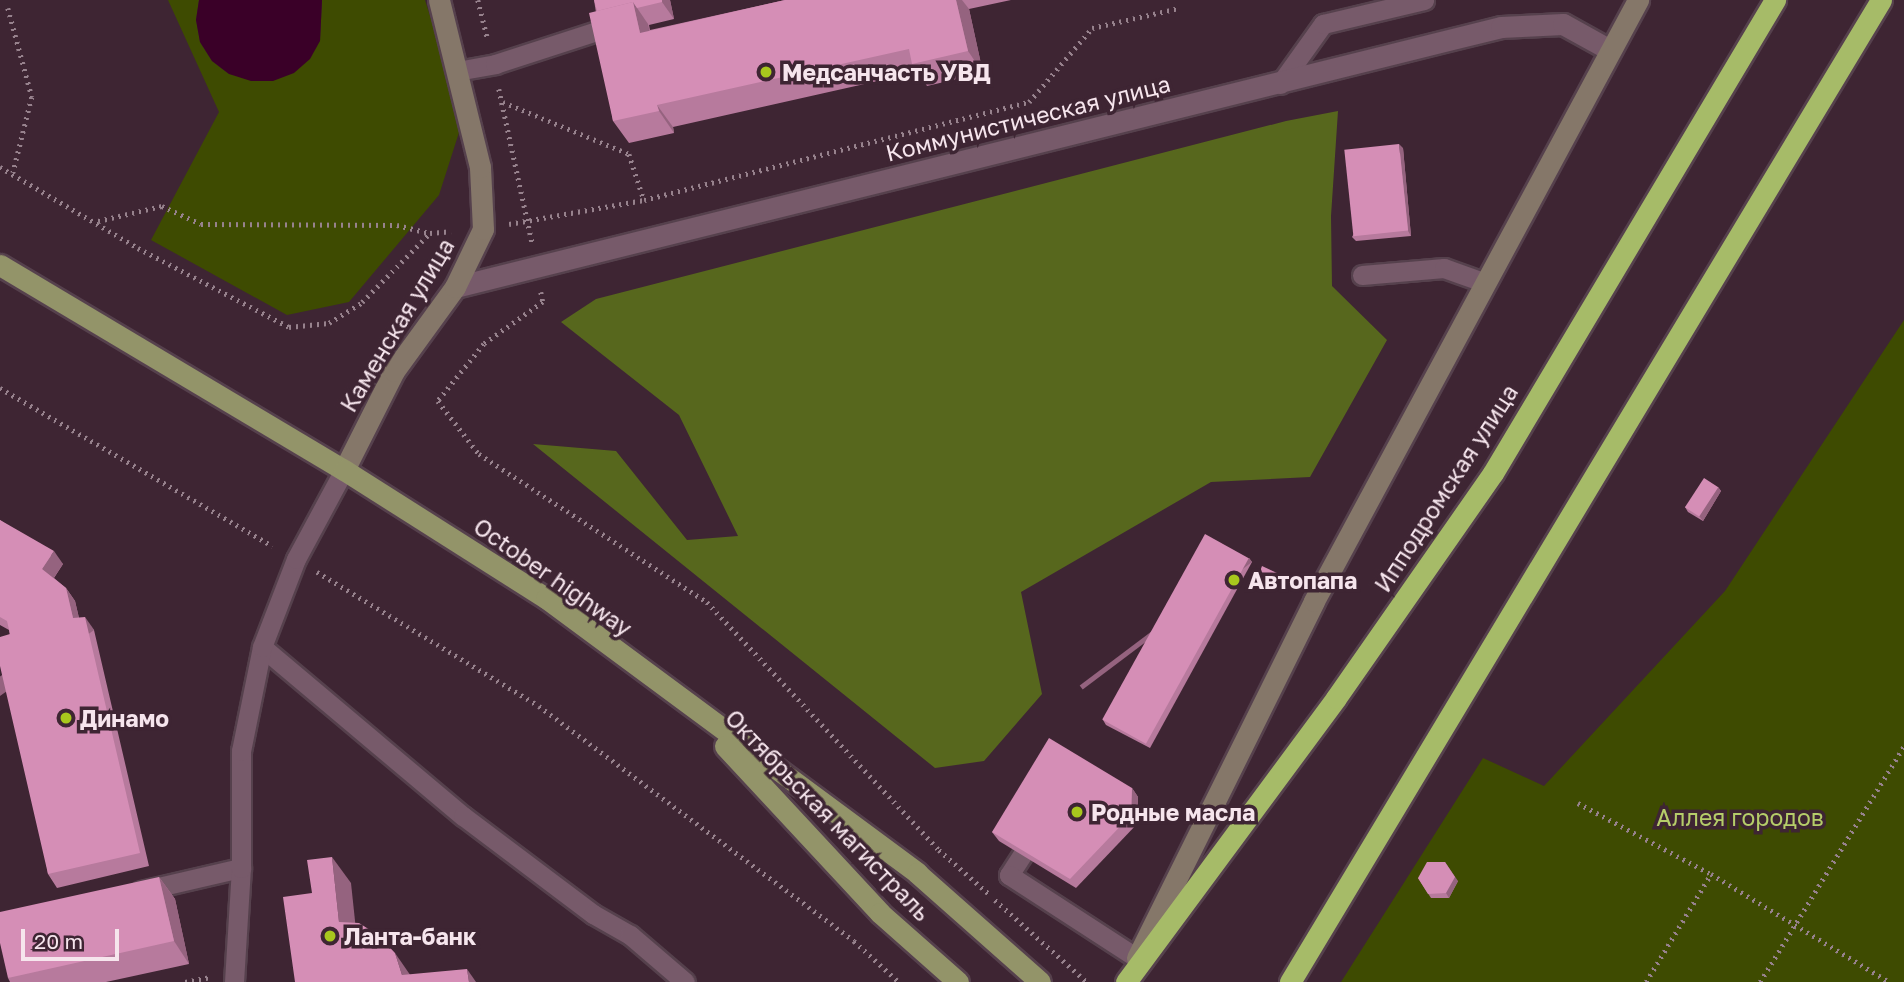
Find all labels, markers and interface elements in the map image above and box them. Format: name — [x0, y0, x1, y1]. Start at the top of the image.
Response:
place label: Медсанчасть УВД — [782, 58, 991, 86]
marker: Медсанчасть УВД — [756, 62, 776, 82]
street label: Коммунистическая улица — [883, 69, 1173, 167]
street label: Каменская улица — [334, 233, 460, 417]
street label: Ипподромская улица — [1369, 379, 1523, 597]
street label: October highway — [469, 512, 637, 642]
place label: Автопапа — [1248, 566, 1357, 594]
marker: Автопапа — [1226, 572, 1242, 588]
place label: Динамо — [80, 704, 169, 732]
street label: Октябрьская магистраль — [720, 704, 936, 926]
marker: Динамо — [58, 710, 74, 726]
place label: Родные масла — [1091, 798, 1255, 826]
park label: Аллея городов — [1656, 803, 1824, 831]
marker: Родные масла — [1069, 804, 1085, 820]
scale bar — [24, 916, 122, 960]
place label: Ланта-банк — [344, 922, 476, 950]
text: 20 m — [34, 928, 83, 954]
marker: Ланта-банк — [322, 928, 338, 944]

